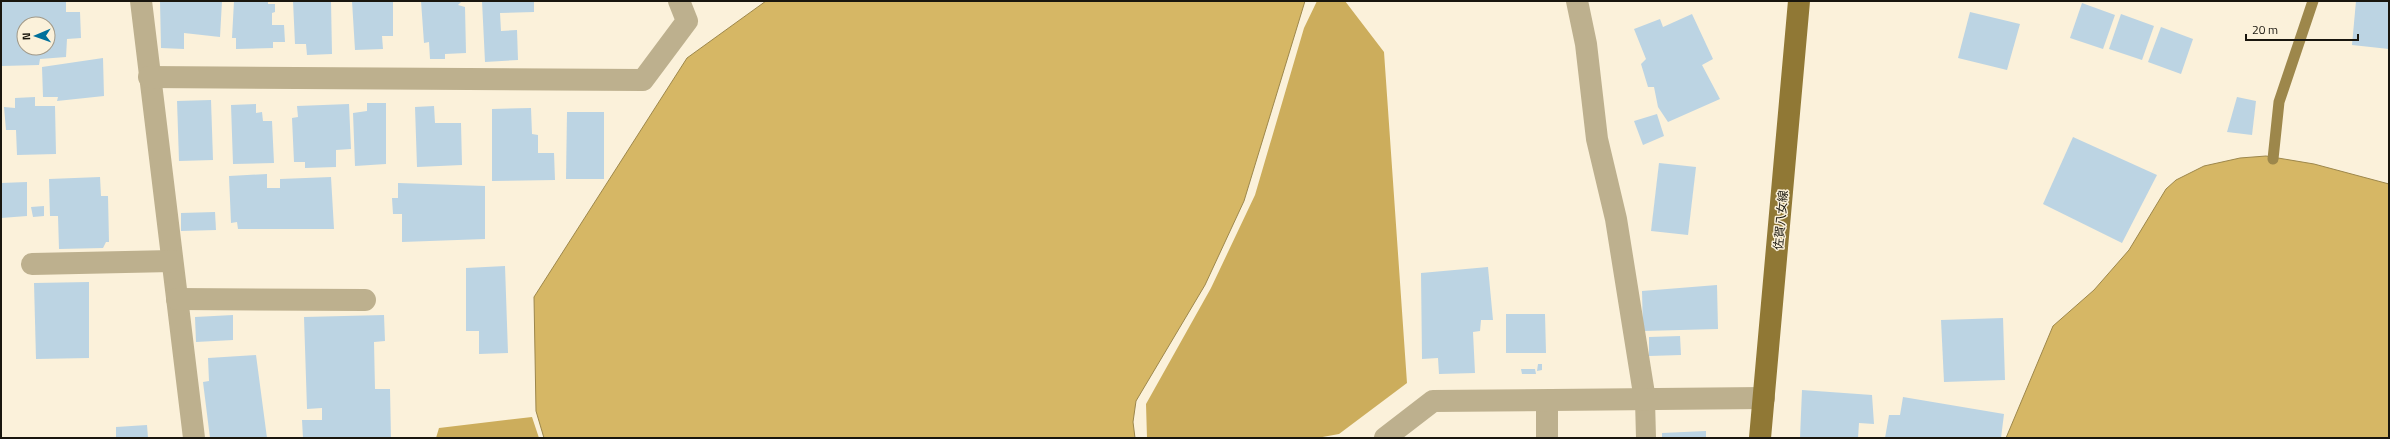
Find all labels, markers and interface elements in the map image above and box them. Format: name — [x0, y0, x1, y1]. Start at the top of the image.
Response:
north arrow — [16, 16, 56, 56]
scale bar — [2246, 16, 2358, 42]
text: 20 m — [2252, 20, 2278, 39]
text: N — [18, 32, 34, 40]
street label: 佐賀八女線 — [1768, 189, 1793, 251]

